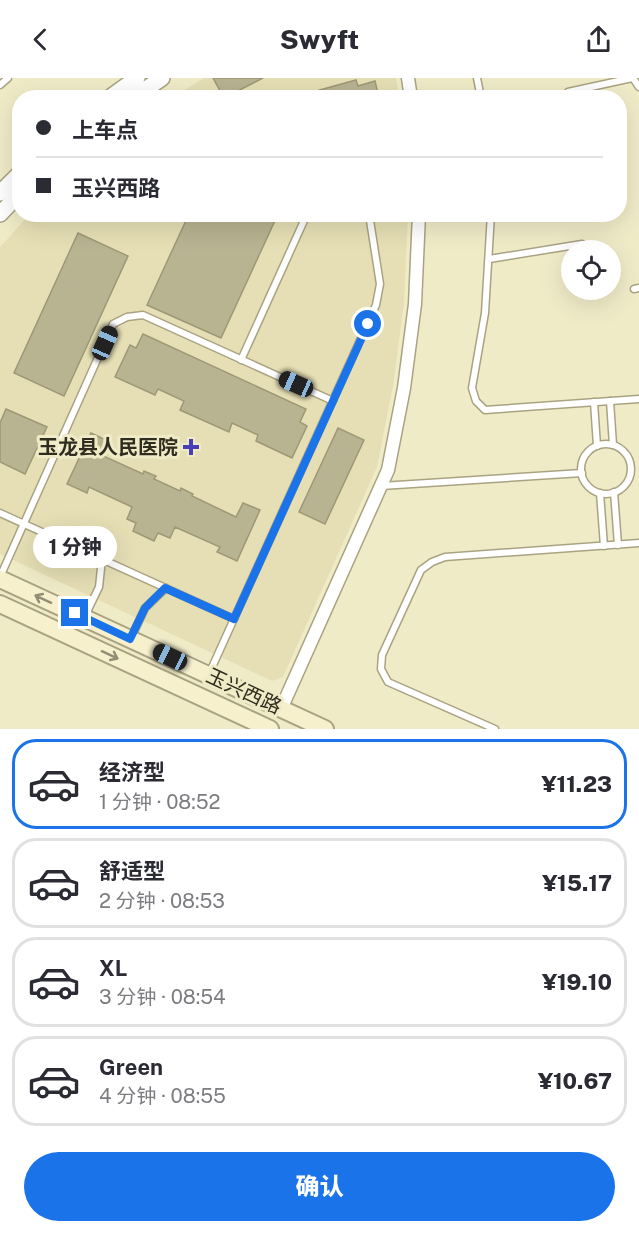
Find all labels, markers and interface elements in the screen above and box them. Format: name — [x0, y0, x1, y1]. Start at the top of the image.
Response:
icon: back — [24, 23, 57, 56]
text: Swyft — [280, 23, 359, 55]
icon: share — [582, 23, 615, 56]
text: 上车点 — [72, 117, 138, 143]
text: 玉兴西路 — [72, 175, 160, 201]
map controls — [561, 240, 621, 300]
button: locate — [561, 240, 621, 300]
route start — [354, 310, 381, 337]
car — [89, 323, 121, 363]
car — [276, 368, 316, 400]
place label: 玉龙县人民医院 — [38, 435, 178, 459]
marker: 玉龙县人民医院 — [182, 438, 200, 456]
callout: 1 分钟 — [33, 526, 117, 568]
text: 1 分钟 — [48, 535, 102, 559]
one-way arrow — [35, 592, 53, 604]
route end — [61, 599, 88, 626]
car — [150, 641, 190, 673]
one-way arrow — [101, 649, 119, 661]
street label: 玉兴西路 — [203, 663, 285, 719]
icon: car — [27, 757, 81, 811]
text: 经济型 — [99, 759, 165, 785]
text: ¥11.23 — [542, 771, 612, 797]
text: 1 分钟 · 08:52 — [99, 790, 220, 814]
icon: car — [27, 856, 81, 910]
text: 舒适型 — [99, 858, 165, 884]
text: ¥15.17 — [542, 870, 612, 896]
text: 2 分钟 · 08:53 — [99, 889, 225, 913]
icon: car — [27, 955, 81, 1009]
text: XL — [99, 955, 127, 981]
text: ¥19.10 — [542, 969, 612, 995]
text: 3 分钟 · 08:54 — [99, 985, 226, 1009]
icon: car — [27, 1054, 81, 1108]
text: Green — [99, 1054, 163, 1080]
text: ¥10.67 — [538, 1068, 612, 1094]
text: 4 分钟 · 08:55 — [99, 1084, 226, 1108]
button: 确认 — [24, 1152, 615, 1221]

